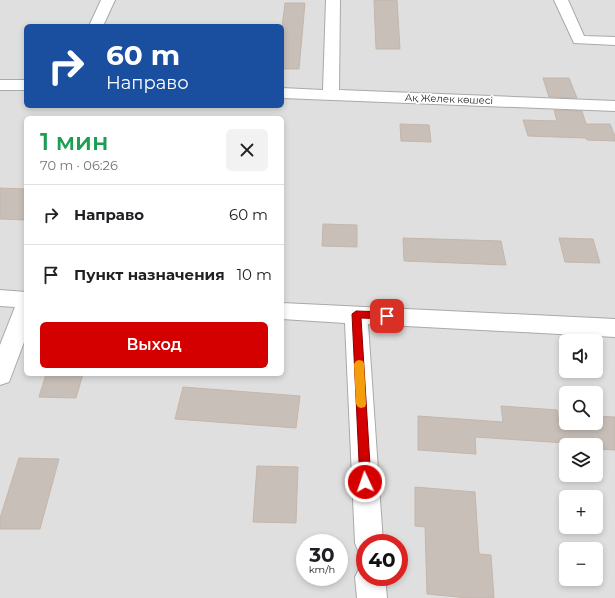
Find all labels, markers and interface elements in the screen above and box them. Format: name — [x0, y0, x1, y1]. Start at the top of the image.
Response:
text: 60 m — [106, 38, 180, 72]
icon: right — [40, 40, 92, 92]
text: Направо — [106, 72, 189, 94]
street label: Ақ Желек көшесі — [405, 91, 493, 107]
text: 1 мин — [40, 127, 108, 156]
button: close — [226, 129, 268, 171]
text: 70 m · 06:26 — [40, 157, 118, 173]
icon: right — [40, 204, 62, 226]
text: Направо — [74, 205, 144, 224]
text: 60 m — [229, 205, 268, 224]
icon: arrive — [40, 264, 62, 286]
text: Пункт назначения — [74, 265, 225, 284]
text: 10 m — [237, 265, 272, 284]
pin — [370, 299, 404, 333]
icon: arrive — [376, 305, 398, 327]
button: Выход — [40, 322, 268, 368]
map controls — [559, 334, 603, 586]
button: sound — [559, 334, 603, 378]
button: search — [559, 386, 603, 430]
button: layers — [559, 438, 603, 482]
position arrow — [344, 461, 386, 503]
button: + — [559, 490, 603, 534]
speed limit sign: 40 — [356, 534, 408, 586]
button: − — [559, 542, 603, 586]
text: 30 — [309, 543, 335, 567]
text: km/h — [309, 563, 335, 576]

